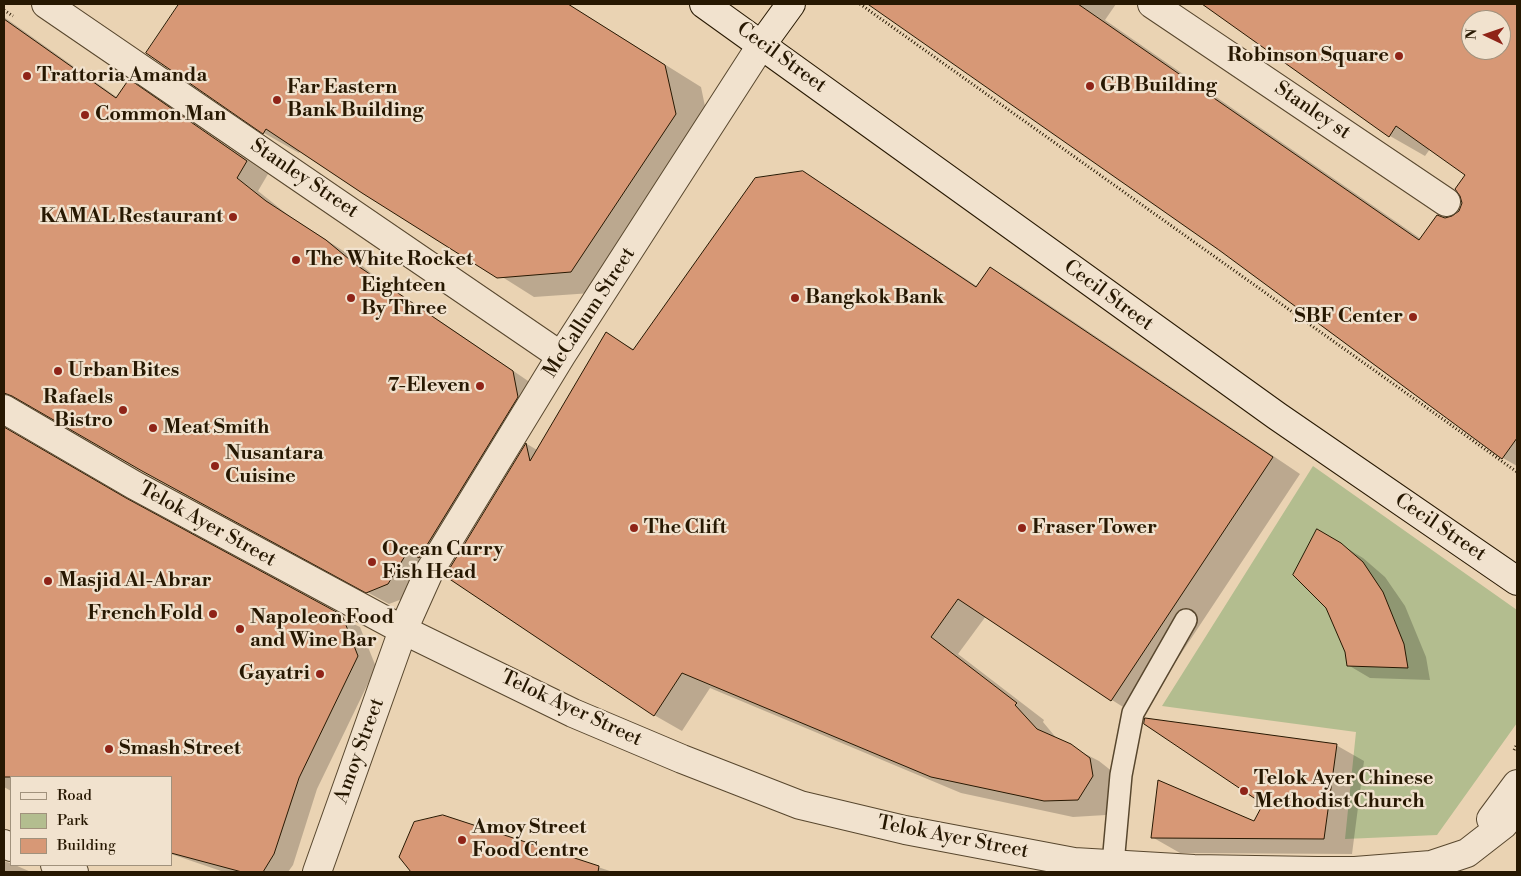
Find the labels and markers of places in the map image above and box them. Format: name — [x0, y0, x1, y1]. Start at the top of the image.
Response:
place label: Robinson Square — [1227, 44, 1389, 68]
marker: Robinson Square — [1393, 50, 1405, 62]
place label: Trattoria Amanda — [37, 64, 207, 88]
marker: Trattoria Amanda — [21, 70, 33, 82]
place label: GB Building — [1100, 74, 1217, 98]
place label: Far Eastern Bank Building — [287, 76, 423, 123]
marker: GB Building — [1084, 80, 1096, 92]
marker: Far Eastern Bank Building — [271, 94, 283, 106]
place label: Common Man — [95, 103, 226, 127]
marker: Common Man — [79, 109, 91, 121]
place label: KAMAL Restaurant — [40, 205, 223, 229]
marker: KAMAL Restaurant — [227, 211, 239, 223]
place label: The White Rocket — [306, 248, 473, 272]
marker: The White Rocket — [290, 254, 302, 266]
place label: Eighteen By Three — [361, 274, 447, 321]
place label: Bangkok Bank — [805, 286, 944, 310]
marker: Eighteen By Three — [345, 292, 357, 304]
marker: Bangkok Bank — [789, 292, 801, 304]
place label: SBF Center — [1294, 305, 1403, 329]
marker: SBF Center — [1407, 311, 1419, 323]
place label: Urban Bites — [68, 359, 179, 383]
marker: Urban Bites — [52, 365, 64, 377]
place label: 7-Eleven — [387, 374, 470, 398]
marker: 7-Eleven — [474, 380, 486, 392]
place label: Rafaels Bistro — [43, 386, 113, 433]
marker: Rafaels Bistro — [117, 404, 129, 416]
place label: Meat Smith — [163, 416, 269, 440]
marker: Meat Smith — [147, 422, 159, 434]
place label: Nusantara Cuisine — [225, 442, 324, 489]
marker: Nusantara Cuisine — [209, 460, 221, 472]
place label: The Clift — [644, 516, 727, 540]
place label: Fraser Tower — [1032, 516, 1157, 540]
marker: The Clift — [628, 522, 640, 534]
marker: Fraser Tower — [1016, 522, 1028, 534]
place label: Ocean Curry Fish Head — [382, 538, 504, 585]
marker: Ocean Curry Fish Head — [366, 556, 378, 568]
place label: Masjid Al-Abrar — [58, 569, 212, 593]
marker: Masjid Al-Abrar — [42, 575, 54, 587]
place label: French Fold — [87, 602, 203, 626]
place label: Napoleon Food and Wine Bar — [250, 606, 394, 653]
marker: French Fold — [207, 608, 219, 620]
marker: Napoleon Food and Wine Bar — [234, 623, 246, 635]
place label: Gayatri — [239, 662, 310, 686]
marker: Gayatri — [314, 668, 326, 680]
place label: Smash Street — [119, 737, 241, 761]
marker: Smash Street — [103, 743, 115, 755]
place label: Telok Ayer Chinese Methodist Church — [1254, 767, 1434, 814]
marker: Telok Ayer Chinese Methodist Church — [1238, 785, 1250, 797]
place label: Amoy Street Food Centre — [472, 816, 589, 863]
marker: Amoy Street Food Centre — [456, 834, 468, 846]

